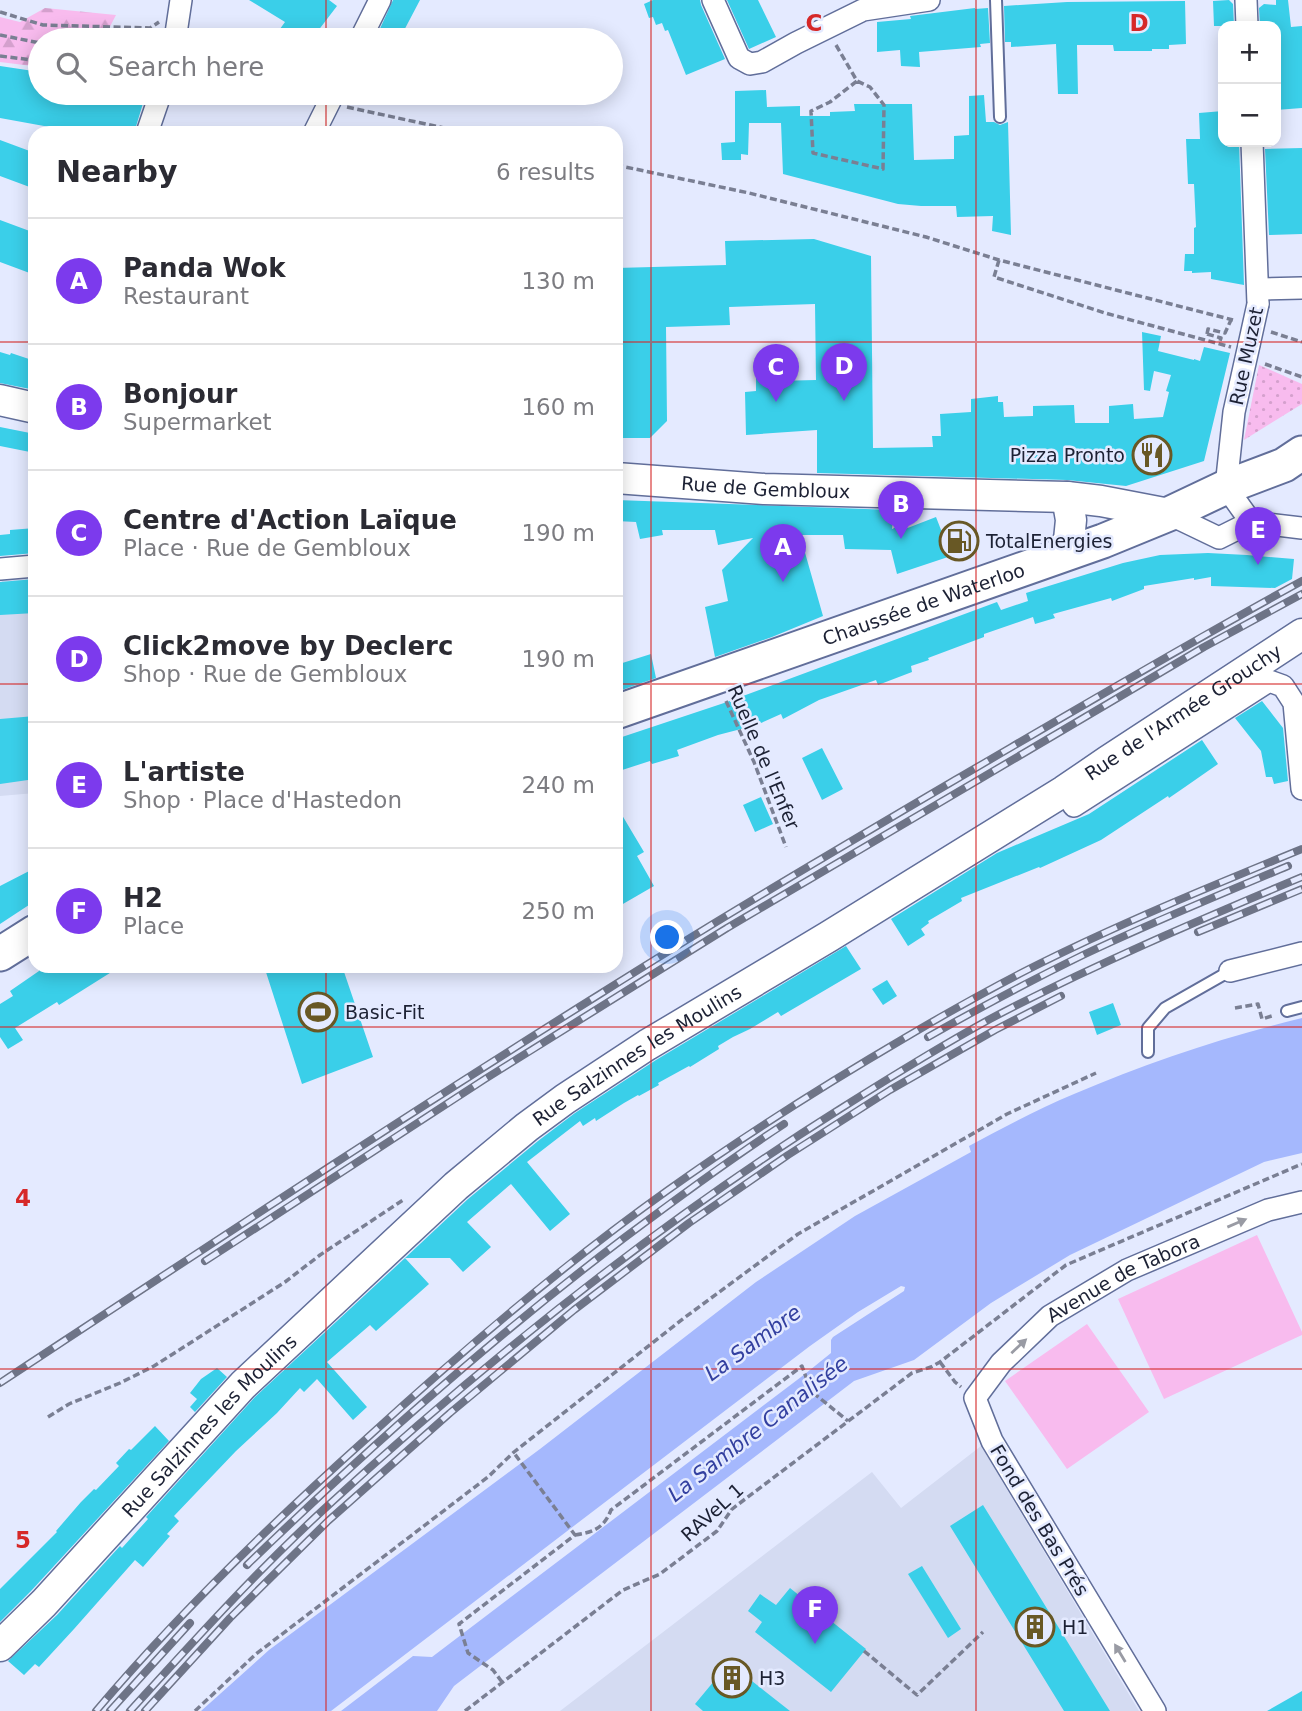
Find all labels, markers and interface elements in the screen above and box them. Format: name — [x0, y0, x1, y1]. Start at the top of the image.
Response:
text: C — [806, 10, 822, 36]
text: D — [1129, 10, 1149, 36]
map controls — [1218, 21, 1281, 147]
button: + — [1218, 21, 1281, 84]
search box — [28, 28, 623, 105]
icon: search — [52, 48, 90, 86]
text: Search here — [108, 52, 264, 82]
button: − — [1218, 84, 1281, 147]
text: Nearby — [56, 154, 178, 189]
text: 6 results — [496, 159, 595, 185]
text: Panda Wok — [123, 253, 286, 283]
text: A — [70, 268, 88, 294]
text: 130 m — [521, 268, 595, 294]
text: Restaurant — [123, 283, 249, 309]
street label: Rue Muzet — [1225, 305, 1267, 407]
pin: D — [821, 343, 867, 401]
pin: C — [753, 344, 799, 402]
text: Bonjour — [123, 379, 237, 409]
text: B — [70, 394, 88, 420]
text: 160 m — [521, 394, 595, 420]
text: Supermarket — [123, 409, 272, 435]
restaurant icon: Pizza Pronto — [1131, 434, 1173, 476]
place label: Pizza Pronto — [1010, 444, 1125, 466]
street label: Rue de Gembloux — [680, 472, 850, 502]
pin: B — [878, 481, 924, 539]
text: Centre d'Action Laïque — [123, 505, 457, 535]
pin: E — [1235, 507, 1281, 565]
text: C — [71, 520, 87, 546]
text: 190 m — [521, 520, 595, 546]
fuel station icon: TotalEnergies — [938, 520, 980, 562]
pin: A — [760, 524, 806, 582]
place label: TotalEnergies — [985, 530, 1113, 552]
text: Place · Rue de Gembloux — [123, 535, 411, 561]
street label: Chaussée de Waterloo — [820, 558, 1028, 650]
text: Click2move by Declerc — [123, 631, 453, 661]
street label: Rue de l'Armée Grouchy — [1081, 640, 1285, 785]
text: D — [69, 646, 89, 672]
text: 190 m — [521, 646, 595, 672]
text: Shop · Rue de Gembloux — [123, 661, 407, 687]
street label: Ruelle de l'Enfer — [724, 681, 804, 833]
text: L'artiste — [123, 757, 245, 787]
text: E — [71, 772, 87, 798]
text: 240 m — [521, 772, 595, 798]
text: Shop · Place d'Hastedon — [123, 787, 402, 813]
text: H2 — [123, 883, 163, 913]
text: F — [71, 898, 87, 924]
text: 250 m — [521, 898, 595, 924]
text: Place — [123, 913, 184, 939]
your location — [650, 920, 684, 954]
street label: Rue Salzinnes les Moulins — [528, 980, 745, 1130]
sports icon: Basic-Fit — [297, 991, 339, 1033]
place label: Basic-Fit — [345, 1001, 424, 1023]
text: 4 — [15, 1185, 31, 1211]
one-way arrow — [1226, 1217, 1247, 1228]
street label: Avenue de Tabora — [1043, 1229, 1203, 1326]
water label: La Sambre — [700, 1300, 806, 1386]
street label: Rue Salzinnes les Moulins — [117, 1330, 301, 1521]
one-way arrow — [1010, 1338, 1027, 1354]
water label: La Sambre Canalisée — [663, 1351, 853, 1507]
street label: Fond des Bas Prés — [986, 1440, 1094, 1600]
street label: RAVeL 1 — [676, 1478, 748, 1546]
text: 5 — [15, 1527, 31, 1553]
pin: F — [792, 1586, 838, 1644]
building icon: H1 — [1014, 1606, 1056, 1648]
place label: H1 — [1062, 1616, 1088, 1638]
one-way arrow — [1113, 1643, 1126, 1662]
building icon: H3 — [711, 1657, 753, 1699]
place label: H3 — [759, 1667, 785, 1689]

